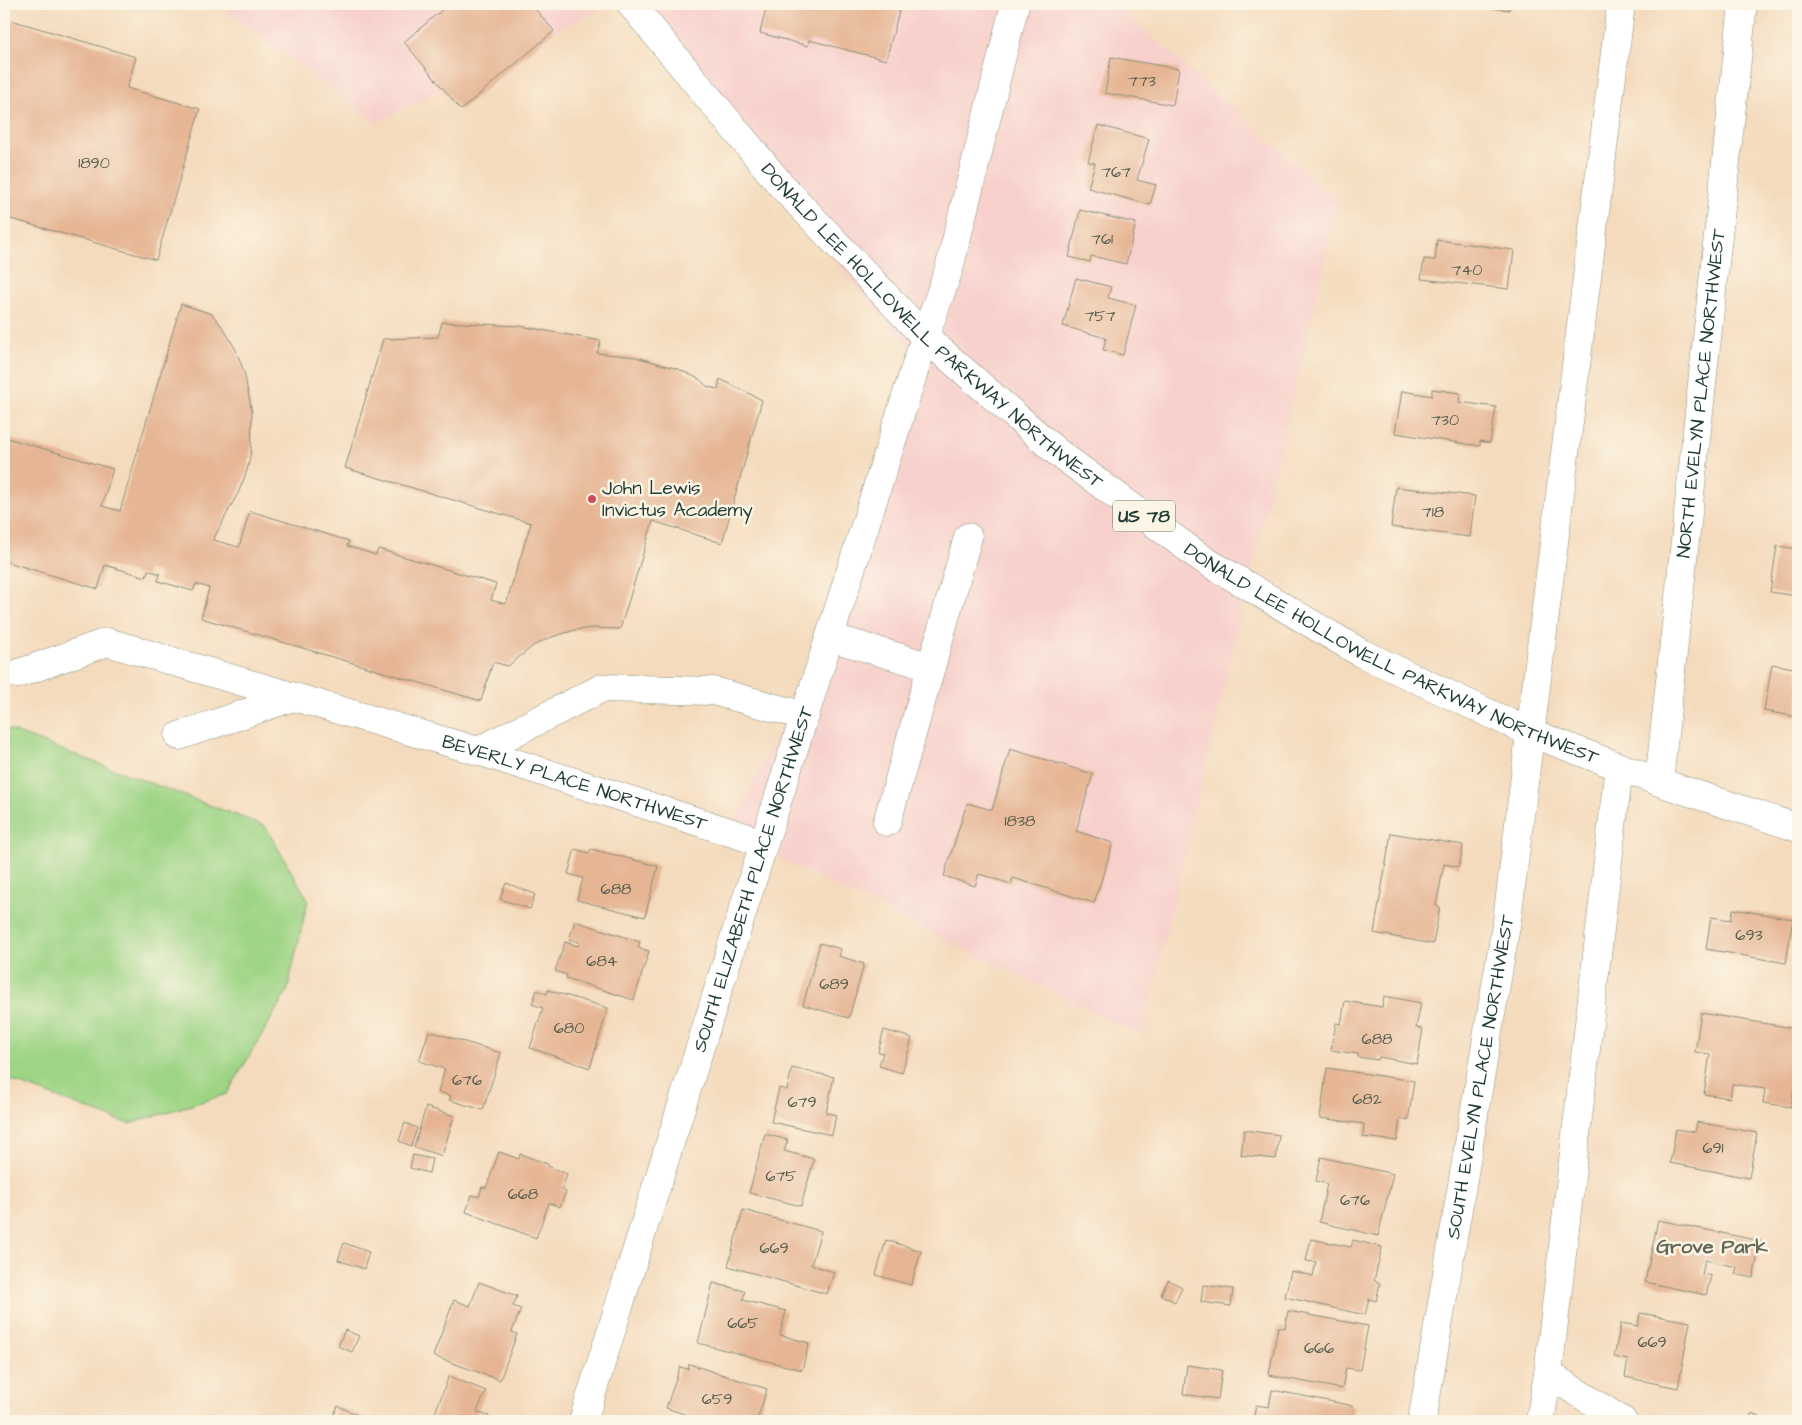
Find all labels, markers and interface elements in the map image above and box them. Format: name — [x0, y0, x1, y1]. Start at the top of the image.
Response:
house number: 773 — [1128, 70, 1156, 92]
house number: 1890 — [78, 152, 110, 174]
street label: DONALD LEE HOLLOWELL PARKWAY NORTHWEST — [755, 157, 1109, 495]
house number: 767 — [1101, 161, 1131, 183]
street label: NORTH EVELYN PLACE NORTHWEST — [1670, 227, 1732, 559]
house number: 761 — [1091, 228, 1113, 250]
house number: 740 — [1452, 259, 1482, 281]
house number: 757 — [1084, 305, 1116, 327]
house number: 730 — [1431, 409, 1459, 431]
place label: John Lewis Invictus Academy — [602, 475, 753, 525]
marker: John Lewis Invictus Academy — [586, 493, 598, 505]
road number: US 78 — [1113, 501, 1175, 532]
house number: 718 — [1422, 501, 1444, 523]
street label: DONALD LEE HOLLOWELL PARKWAY NORTHWEST — [1178, 536, 1603, 771]
street label: SOUTH ELIZABETH PLACE NORTHWEST — [686, 703, 820, 1055]
street label: BEVERLY PLACE NORTHWEST — [439, 728, 711, 837]
house number: 1838 — [1005, 810, 1035, 832]
house number: 688 — [601, 878, 631, 900]
street label: SOUTH EVELYN PLACE NORTHWEST — [1440, 913, 1521, 1241]
house number: 693 — [1735, 924, 1763, 946]
house number: 684 — [586, 950, 618, 972]
house number: 689 — [819, 973, 849, 995]
house number: 680 — [554, 1017, 584, 1039]
house number: 688 — [1362, 1028, 1392, 1050]
house number: 676 — [452, 1069, 482, 1091]
house number: 682 — [1352, 1088, 1382, 1110]
house number: 679 — [788, 1091, 816, 1113]
house number: 691 — [1702, 1137, 1724, 1159]
house number: 675 — [765, 1165, 797, 1187]
house number: 668 — [508, 1183, 538, 1205]
house number: 676 — [1340, 1189, 1370, 1211]
district label: Grove Park — [1656, 1233, 1769, 1261]
house number: 669 — [759, 1237, 789, 1259]
house number: 665 — [727, 1312, 759, 1334]
house number: 669 — [1637, 1331, 1667, 1353]
house number: 666 — [1304, 1337, 1334, 1359]
house number: 659 — [702, 1388, 732, 1410]

